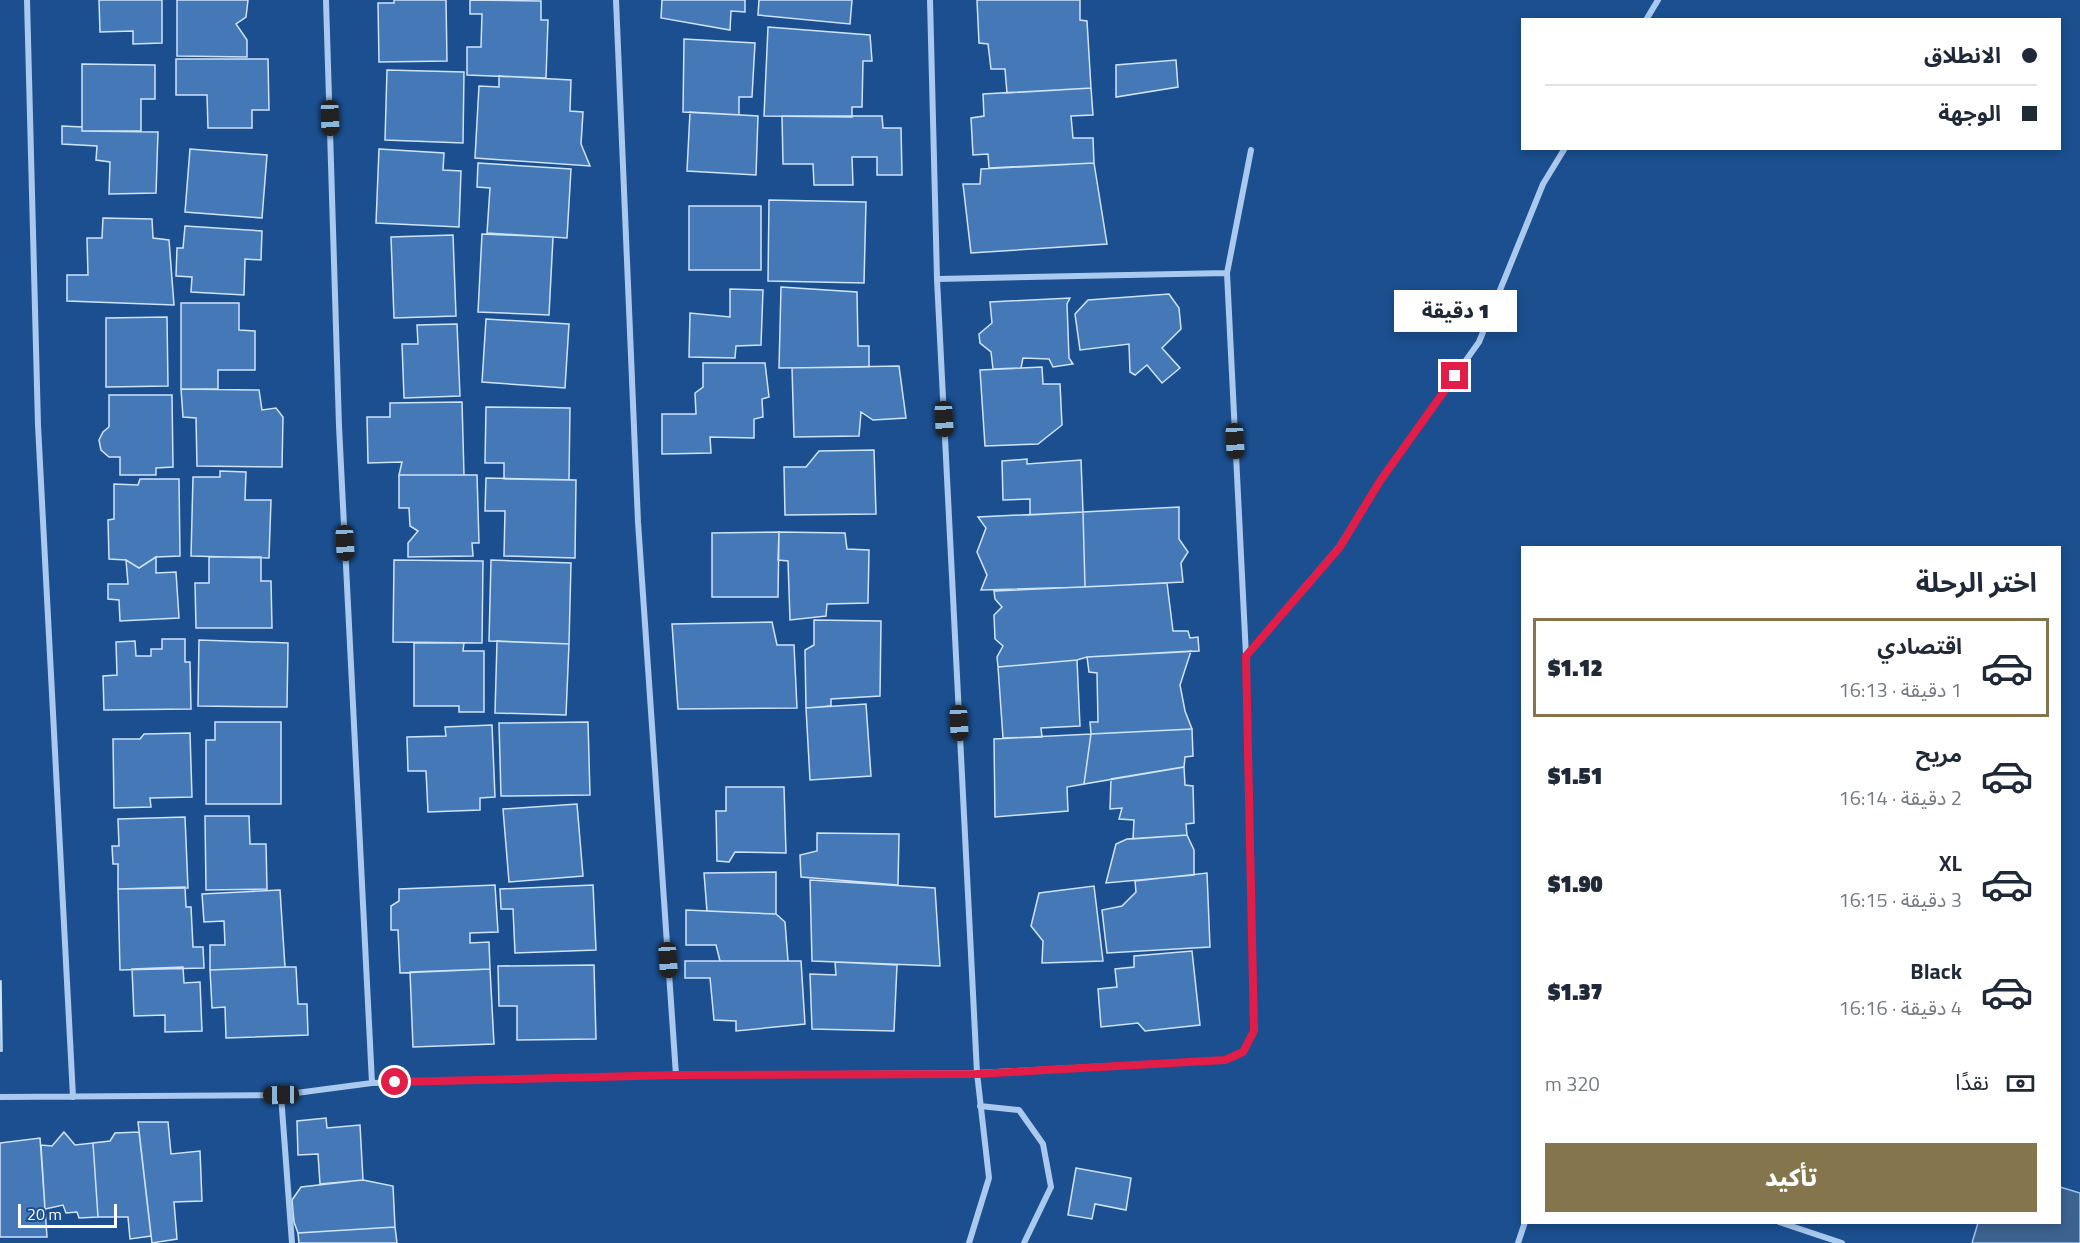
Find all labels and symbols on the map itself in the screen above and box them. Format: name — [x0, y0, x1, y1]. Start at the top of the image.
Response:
car — [320, 100, 340, 136]
callout: 1 دقيقة — [1394, 289, 1516, 331]
route end — [1441, 362, 1468, 389]
car — [934, 401, 954, 437]
car — [1225, 423, 1245, 459]
car — [335, 525, 355, 561]
car — [949, 705, 969, 741]
car — [658, 941, 678, 979]
route start — [381, 1068, 408, 1095]
car — [263, 1086, 299, 1104]
scale bar — [18, 1201, 117, 1228]

